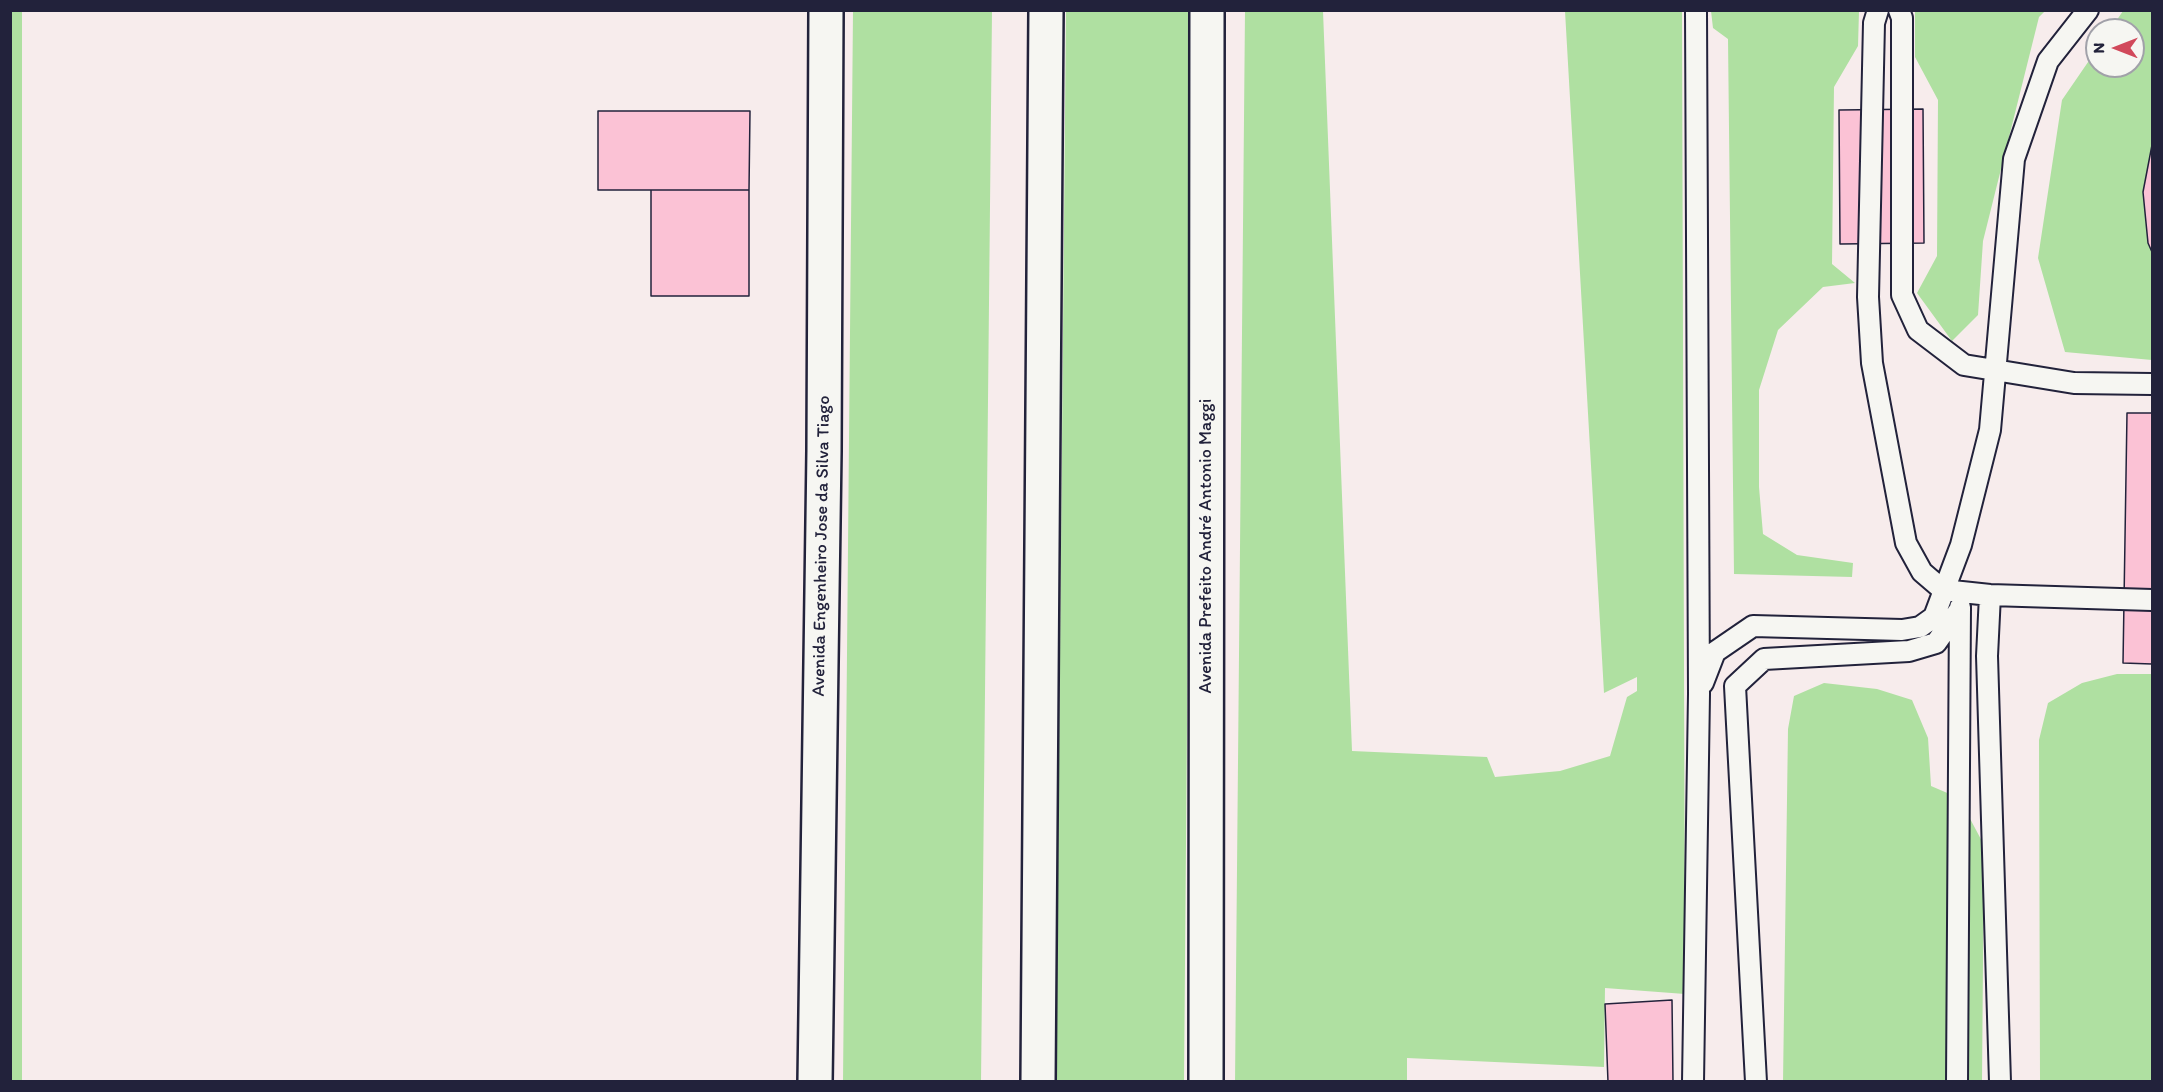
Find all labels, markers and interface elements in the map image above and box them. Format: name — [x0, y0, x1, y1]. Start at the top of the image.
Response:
north arrow — [2085, 18, 2145, 78]
text: N — [2089, 43, 2108, 53]
street label: Avenida Engenheiro Jose da Silva Tiago — [809, 395, 835, 697]
street label: Avenida Prefeito André Antonio Maggi — [1195, 399, 1217, 693]

